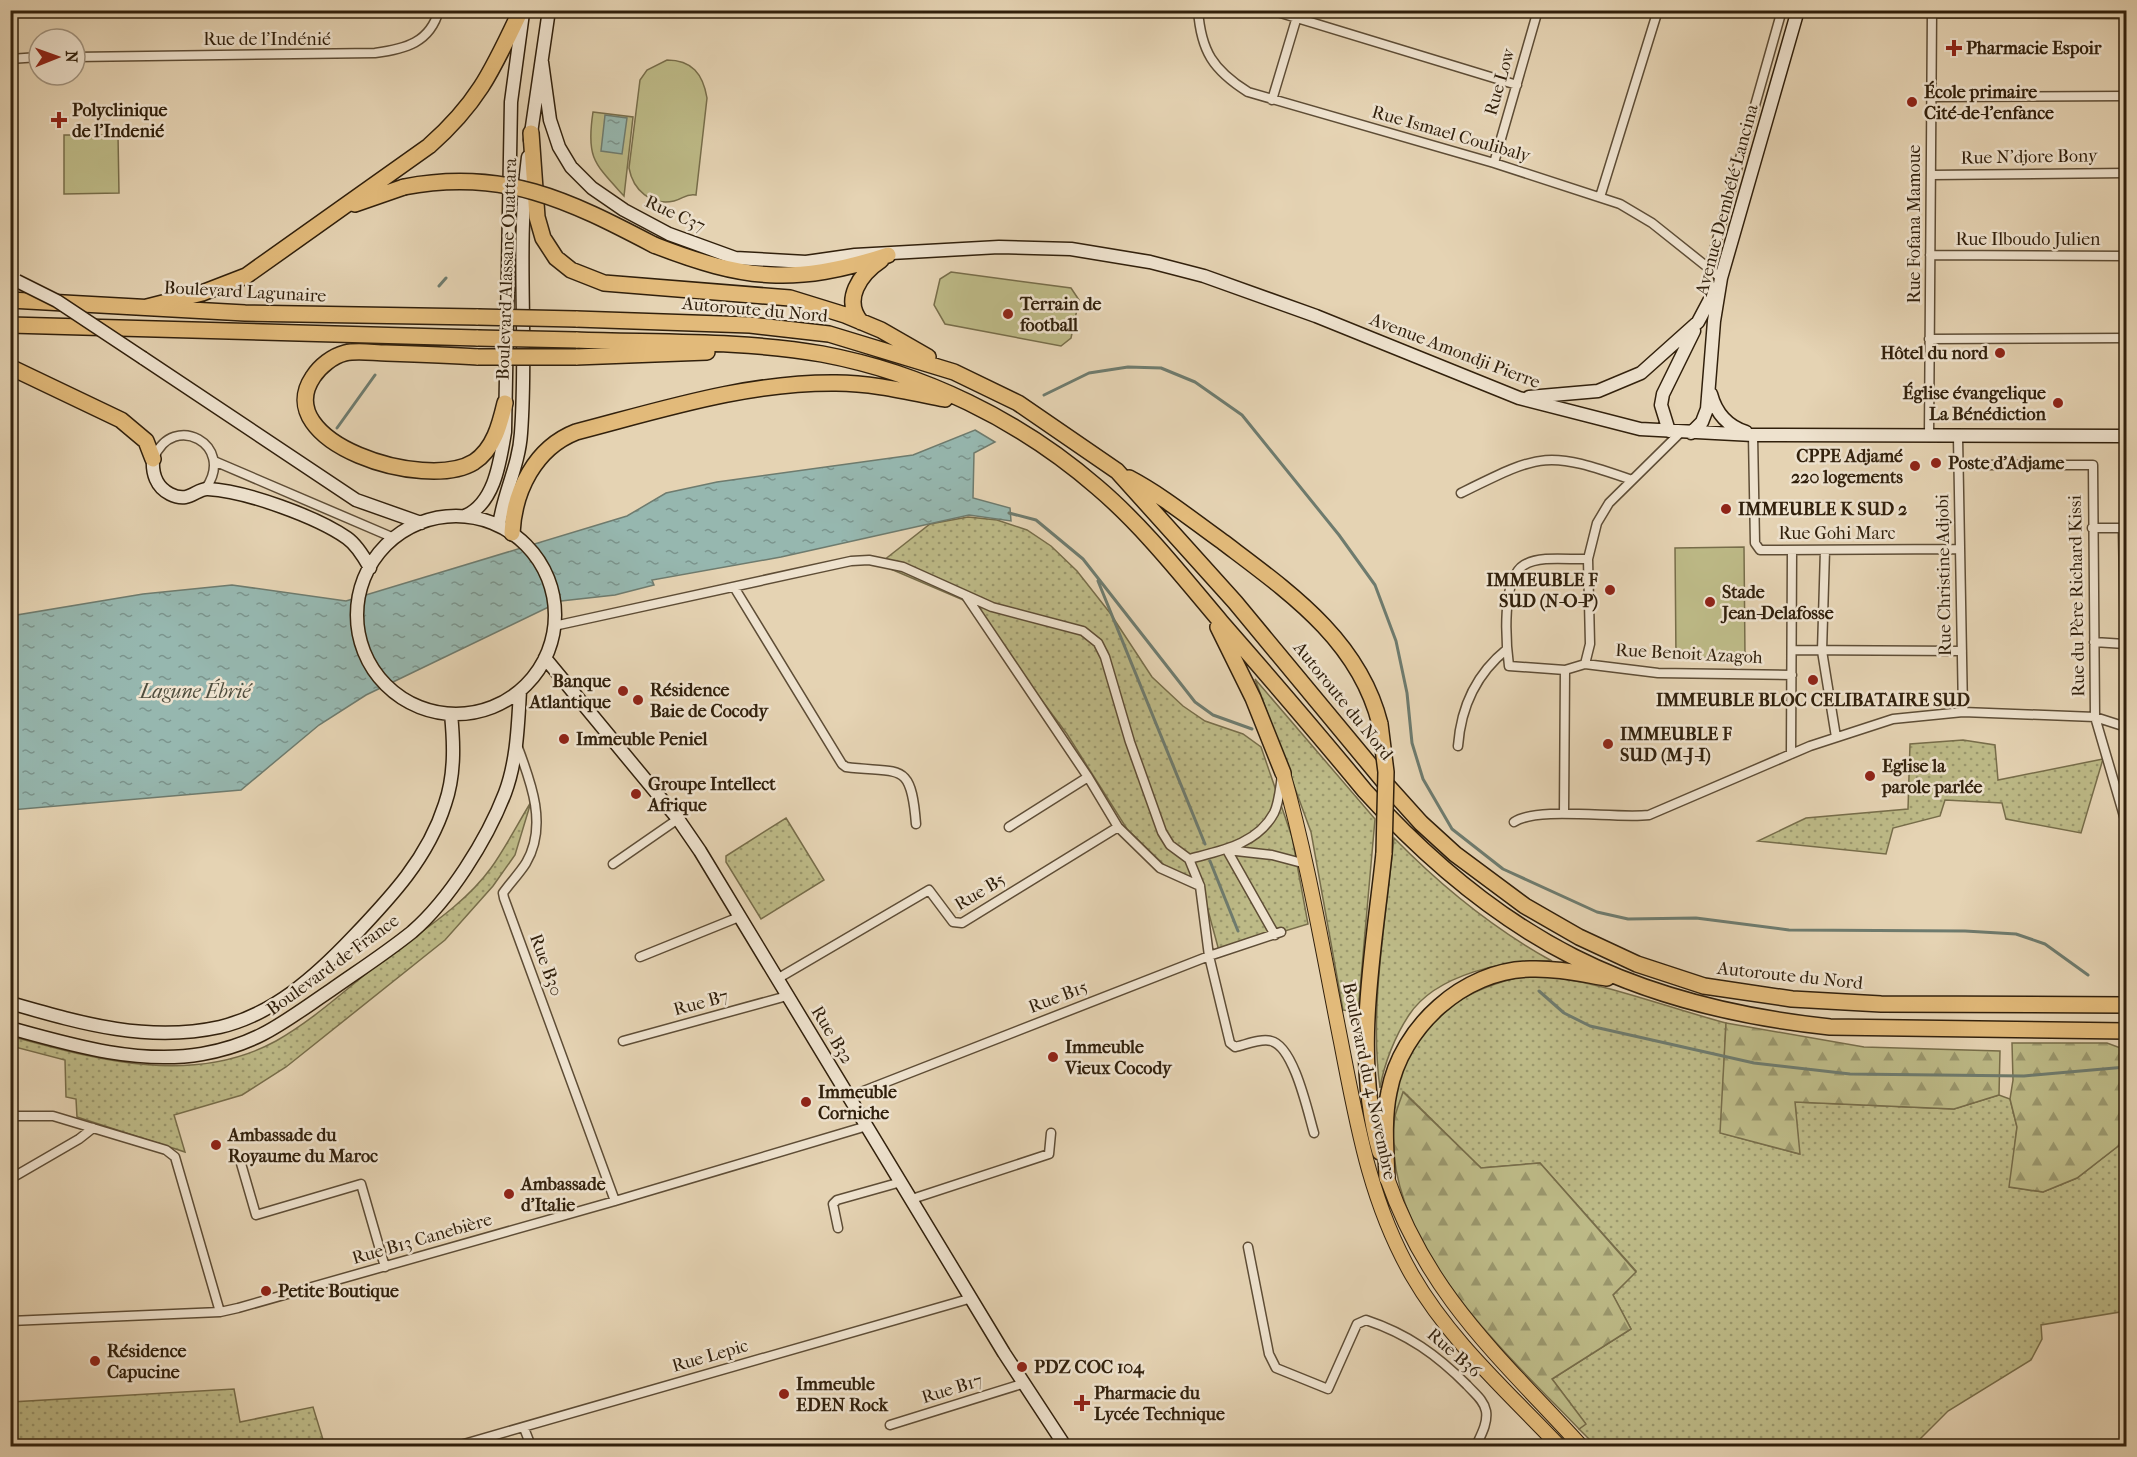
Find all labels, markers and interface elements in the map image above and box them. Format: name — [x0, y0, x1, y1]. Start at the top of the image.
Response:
north arrow — [27, 27, 87, 87]
street label: Rue de l'Indénié — [203, 29, 331, 50]
place label: Pharmacie Espoir — [1966, 38, 2102, 59]
marker: Pharmacie Espoir — [1947, 41, 1961, 55]
street label: Rue Low — [1480, 46, 1520, 118]
text: N — [62, 51, 81, 64]
place label: École primaire Cité-de-l'enfance — [1924, 80, 2054, 124]
marker: École primaire Cité-de-l'enfance — [1905, 95, 1919, 109]
place label: Polyclinique de l'Indenié — [72, 100, 168, 142]
street label: Rue Ismael Coulibaly — [1369, 101, 1534, 167]
street label: Avenue Dembélé Lancina — [1691, 102, 1763, 299]
marker: Polyclinique de l'Indenié — [50, 111, 68, 129]
street label: Rue Fofana Mamoue — [1904, 145, 1925, 303]
street label: Rue N'djore Bony — [1960, 145, 2099, 169]
street label: Boulevard Alassane Ouattara — [493, 157, 521, 380]
street label: Rue C37 — [642, 191, 709, 237]
street label: Rue Ilboudo Julien — [1955, 229, 2101, 250]
street label: Boulevard Lagunaire — [163, 277, 327, 307]
street label: Autoroute du Nord — [680, 293, 829, 327]
place label: Terrain de football — [1019, 294, 1102, 336]
marker: Terrain de football — [1001, 307, 1015, 321]
street label: Avenue Amondji Pierre — [1366, 308, 1543, 393]
place label: Hôtel du nord — [1880, 343, 1989, 364]
marker: Hôtel du nord — [1993, 346, 2007, 360]
place label: Église évangelique La Bénédiction — [1902, 381, 2047, 425]
marker: Église évangelique La Bénédiction — [2051, 396, 2065, 410]
place label: CPPE Adjamé 220 logements — [1791, 446, 1903, 488]
place label: Poste d'Adjame — [1948, 453, 2065, 474]
marker: Poste d'Adjame — [1929, 456, 1943, 470]
marker: CPPE Adjamé 220 logements — [1908, 459, 1922, 473]
street label: Rue Christine Adjobi — [1932, 493, 1956, 656]
street label: Rue du Père Richard Kissi — [2065, 494, 2089, 697]
place label: IMMEUBLE K SUD 2 — [1738, 499, 1907, 520]
marker: IMMEUBLE K SUD 2 — [1719, 502, 1733, 516]
street label: Rue Gohi Marc — [1779, 523, 1896, 544]
place label: IMMEUBLE F SUD (N-O-P) — [1486, 570, 1598, 612]
place label: Stade Jean-Delafosse — [1720, 582, 1834, 624]
marker: IMMEUBLE F SUD (N-O-P) — [1603, 583, 1617, 597]
marker: Stade Jean-Delafosse — [1703, 595, 1717, 609]
street label: Autoroute du Nord — [1288, 637, 1397, 765]
street label: Rue Benoit Azagoh — [1615, 640, 1763, 668]
place label: Banque Atlantique — [528, 671, 611, 713]
marker: IMMEUBLE BLOC CELIBATAIRE SUD — [1806, 673, 1820, 687]
water label: Lagune Ébrié — [138, 678, 253, 703]
place label: Résidence Baie de Cocody — [650, 680, 769, 722]
marker: Banque Atlantique — [616, 684, 630, 698]
place label: IMMEUBLE BLOC CELIBATAIRE SUD — [1656, 690, 1970, 711]
marker: Résidence Baie de Cocody — [631, 693, 645, 707]
place label: IMMEUBLE F SUD (M-J-I) — [1620, 724, 1732, 766]
place label: Immeuble Peniel — [576, 729, 709, 750]
marker: Immeuble Peniel — [557, 732, 571, 746]
marker: IMMEUBLE F SUD (M-J-I) — [1601, 737, 1615, 751]
place label: Eglise la parole parlée — [1881, 756, 1983, 798]
marker: Eglise la parole parlée — [1863, 769, 1877, 783]
place label: Groupe Intellect Afrique — [647, 774, 776, 816]
marker: Groupe Intellect Afrique — [629, 787, 643, 801]
street label: Rue B5 — [951, 869, 1009, 915]
street label: Boulevard de France — [263, 910, 403, 1020]
street label: Rue B30 — [525, 931, 567, 999]
street label: Autoroute du Nord — [1715, 958, 1864, 994]
street label: Rue B15 — [1026, 976, 1091, 1018]
street label: Boulevard du 4 Novembre — [1338, 980, 1400, 1182]
street label: Rue B7 — [671, 986, 731, 1020]
street label: Rue B32 — [807, 1002, 857, 1068]
place label: Immeuble Vieux Cocody — [1064, 1037, 1173, 1079]
marker: Immeuble Vieux Cocody — [1046, 1050, 1060, 1064]
place label: Immeuble Corniche — [818, 1082, 897, 1124]
marker: Immeuble Corniche — [799, 1095, 813, 1109]
place label: Ambassade du Royaume du Maroc — [227, 1125, 378, 1167]
marker: Ambassade du Royaume du Maroc — [209, 1138, 223, 1152]
place label: Ambassade d’Italie — [520, 1174, 606, 1216]
marker: Ambassade d’Italie — [502, 1187, 516, 1201]
street label: Rue B13 Canebière — [350, 1209, 494, 1269]
place label: Petite Boutique — [278, 1281, 399, 1302]
marker: Petite Boutique — [259, 1284, 273, 1298]
street label: Rue B36 — [1423, 1324, 1485, 1382]
street label: Rue Lepic — [669, 1335, 751, 1377]
place label: Résidence Capucine — [107, 1341, 187, 1383]
marker: Résidence Capucine — [88, 1354, 102, 1368]
place label: PDZ COC 104 — [1034, 1357, 1145, 1378]
marker: PDZ COC 104 — [1015, 1360, 1029, 1374]
street label: Rue B17 — [919, 1370, 985, 1408]
place label: Immeuble EDEN Rock — [796, 1374, 889, 1416]
place label: Pharmacie du Lycée Technique — [1094, 1383, 1225, 1425]
marker: Immeuble EDEN Rock — [777, 1387, 791, 1401]
marker: Pharmacie du Lycée Technique — [1075, 1396, 1089, 1410]

